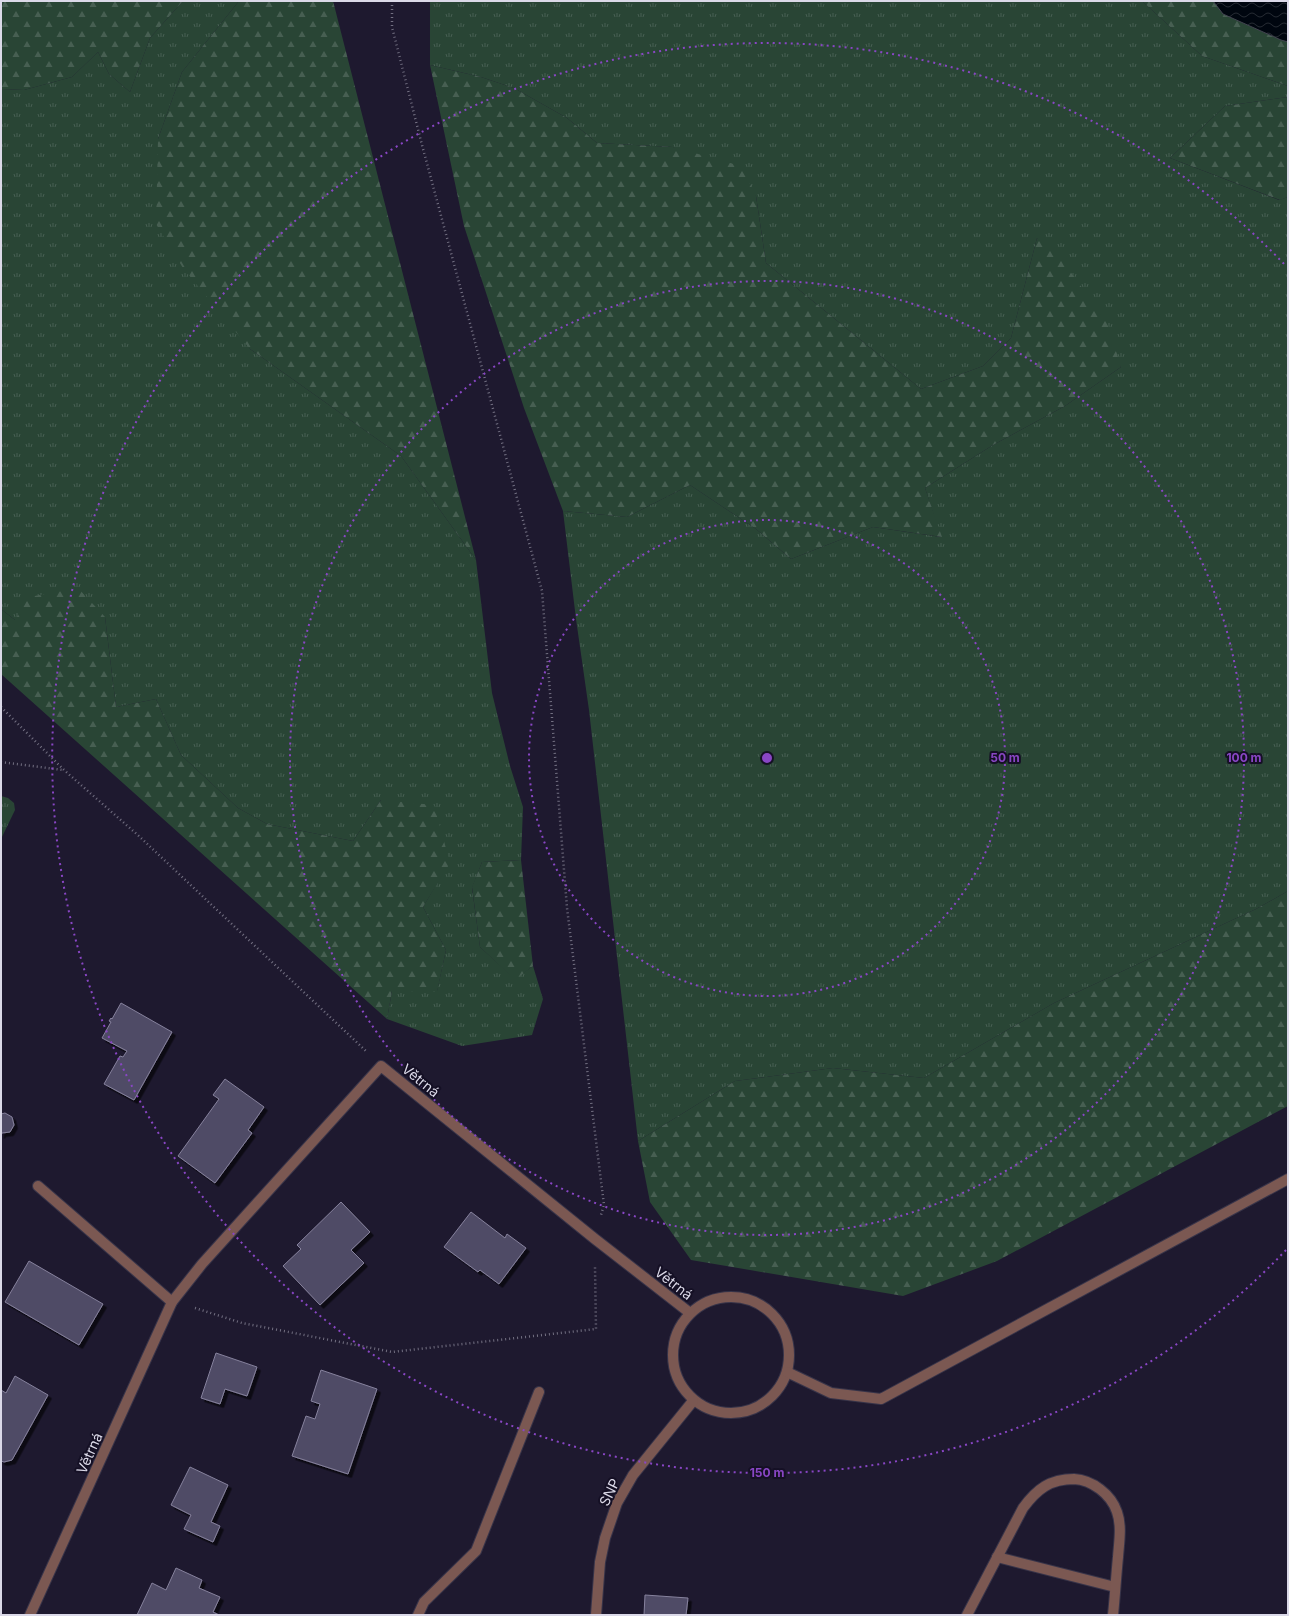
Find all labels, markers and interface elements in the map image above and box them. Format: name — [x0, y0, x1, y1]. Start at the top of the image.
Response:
text: 50 m — [990, 750, 1020, 765]
text: 100 m — [1226, 750, 1262, 765]
centre of rings — [760, 751, 774, 765]
street label: Větrná — [399, 1060, 443, 1100]
street label: Větrná — [652, 1263, 696, 1303]
street label: Větrná — [72, 1430, 106, 1476]
text: 150 m — [750, 1465, 784, 1480]
street label: SNP — [595, 1475, 623, 1509]

